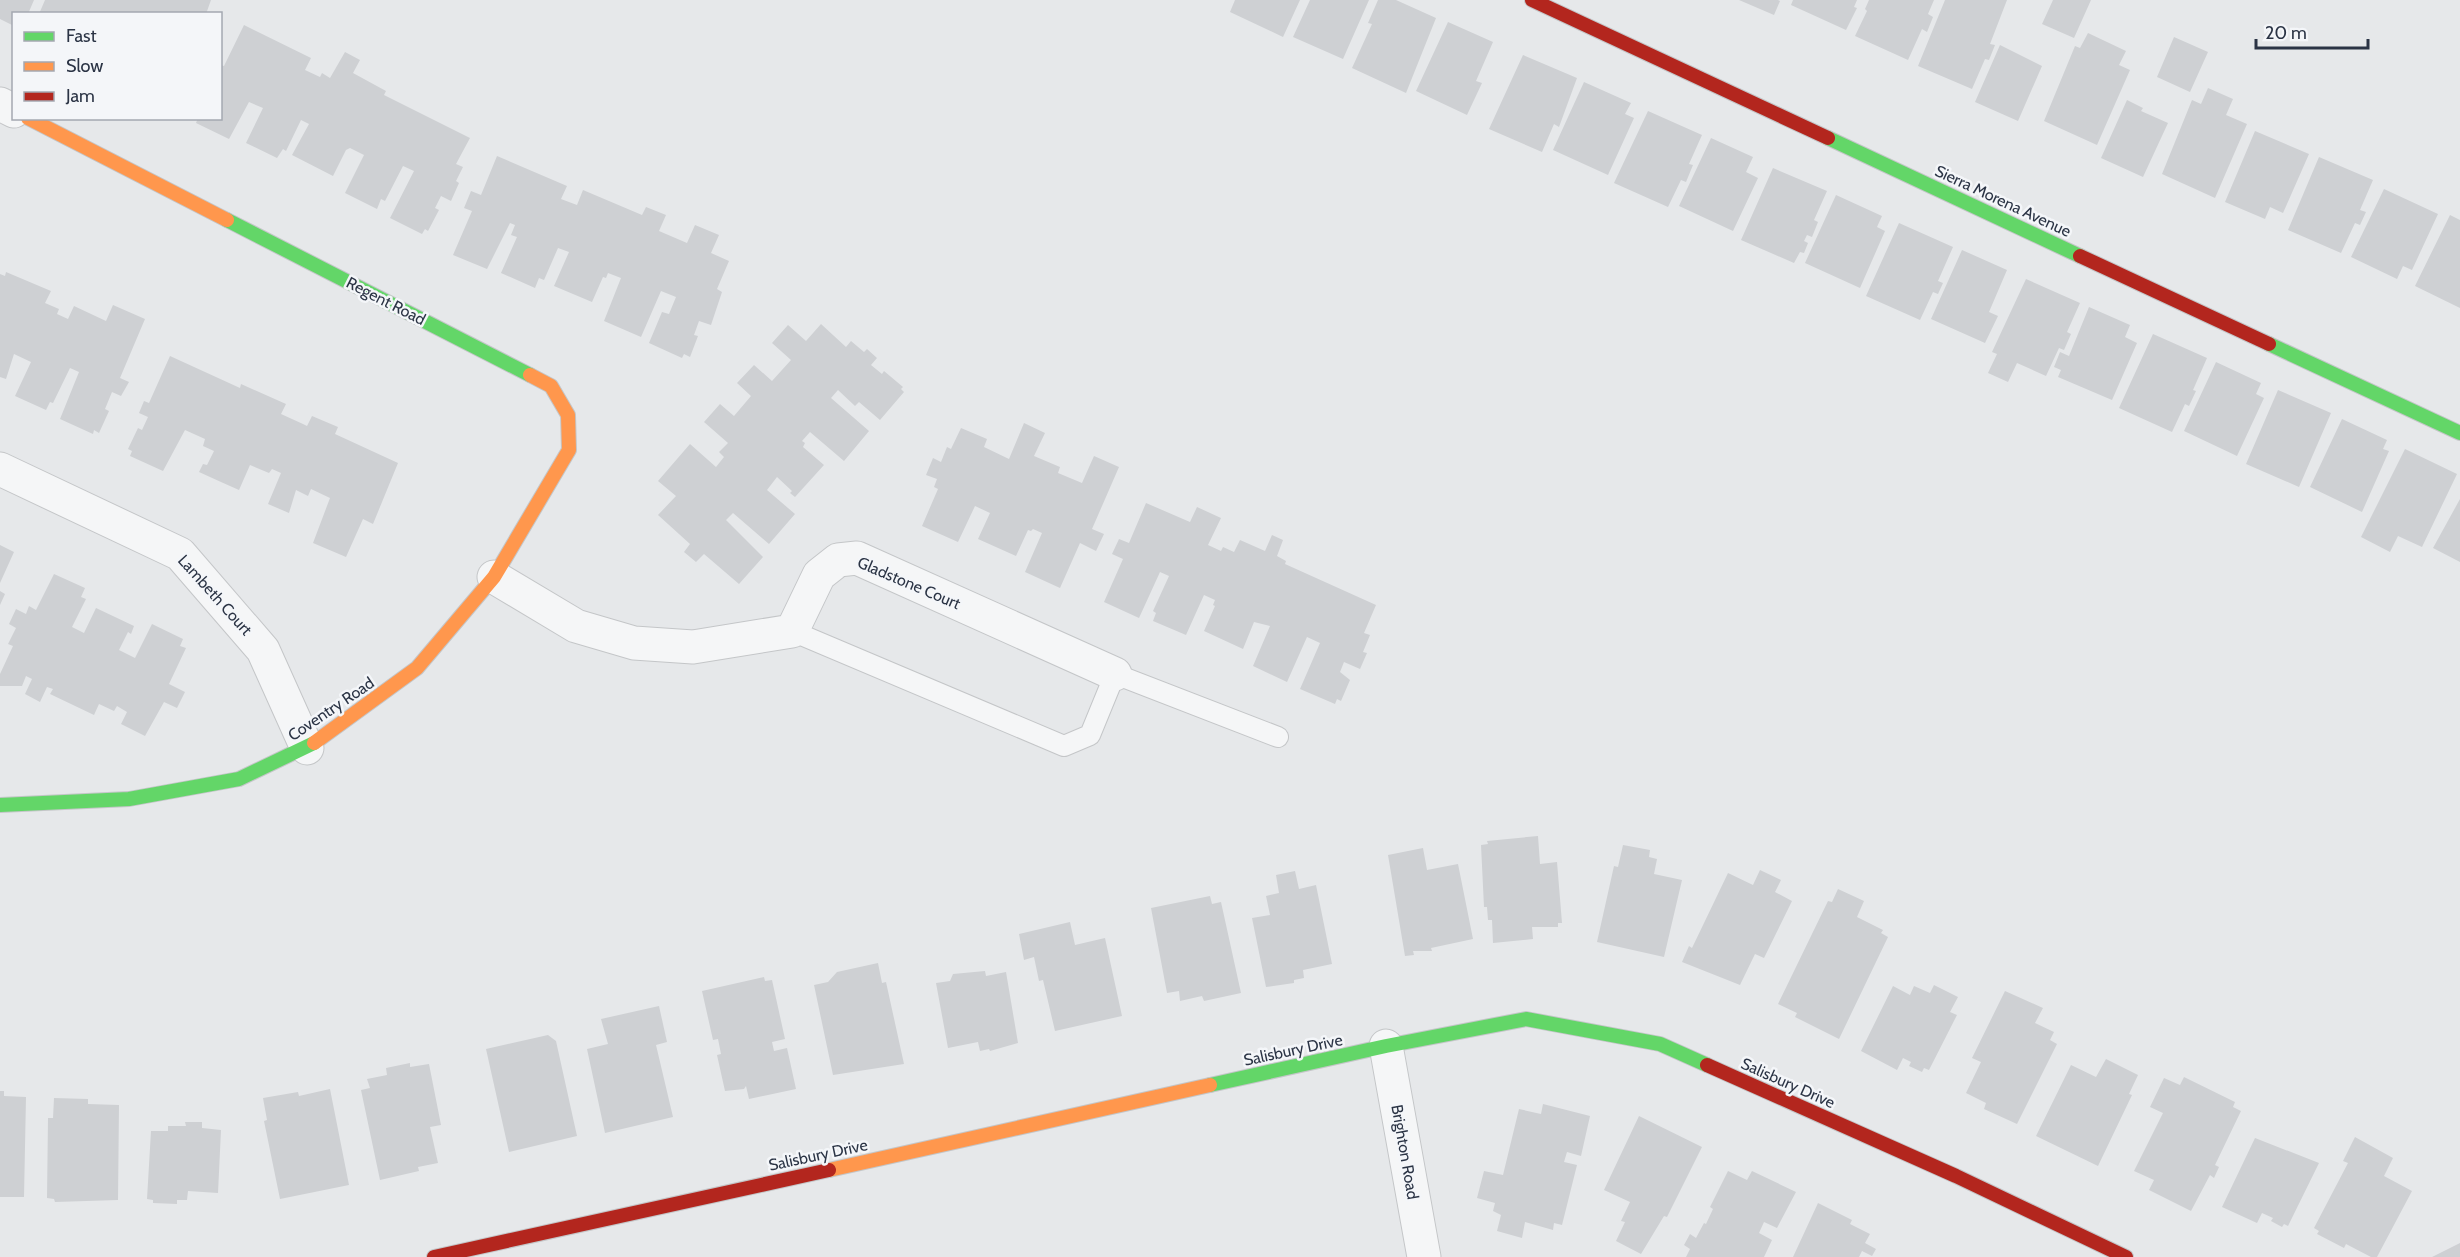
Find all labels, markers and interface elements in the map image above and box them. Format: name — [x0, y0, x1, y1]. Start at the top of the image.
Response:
legend — [12, 12, 222, 120]
scale bar — [2256, 12, 2368, 50]
text: 20 m — [2265, 22, 2307, 44]
text: Fast — [66, 25, 97, 47]
text: Slow — [66, 55, 103, 77]
text: Jam — [65, 85, 95, 107]
street label: Sierra Morena Avenue — [1932, 161, 2074, 241]
street label: Regent Road — [343, 273, 429, 329]
street label: Lambeth Court — [174, 551, 256, 640]
street label: Gladstone Court — [855, 553, 964, 613]
street label: Coventry Road — [284, 673, 378, 745]
street label: Salisbury Drive — [1242, 1030, 1344, 1070]
street label: Salisbury Drive — [1738, 1054, 1838, 1112]
street label: Brighton Road — [1387, 1103, 1423, 1201]
street label: Salisbury Drive — [767, 1135, 869, 1175]

